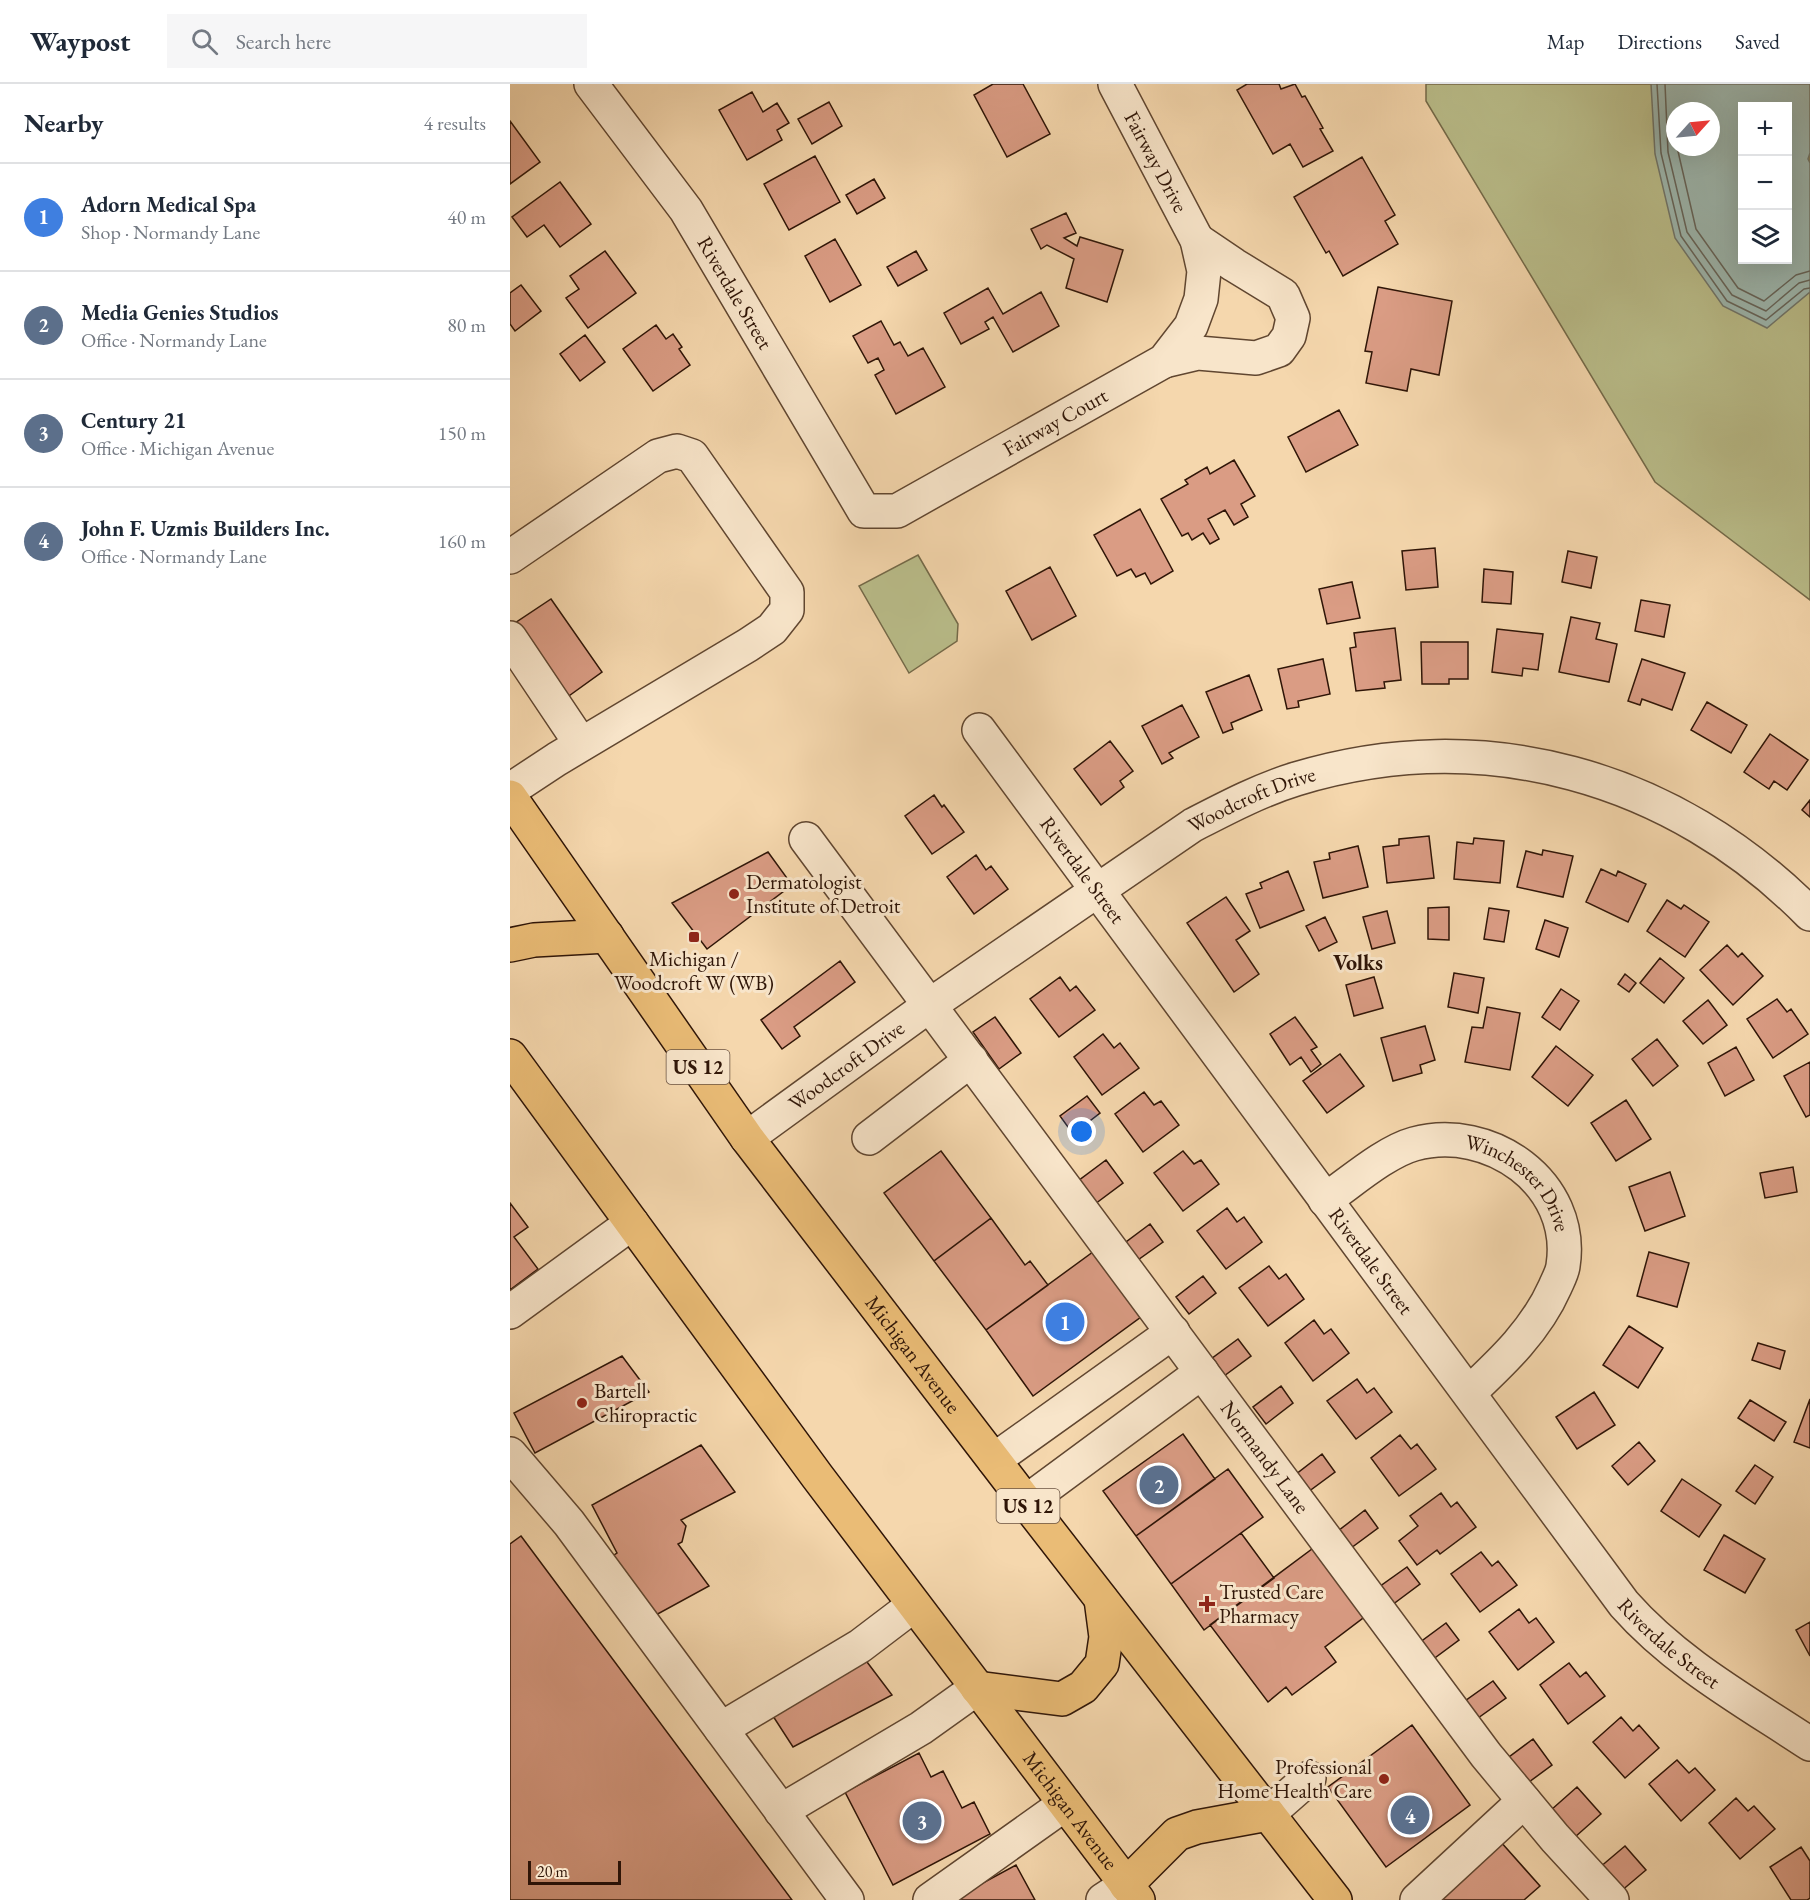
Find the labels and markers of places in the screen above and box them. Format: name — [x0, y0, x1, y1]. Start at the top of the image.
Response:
place label: Dermatologist Institute of Detroit — [746, 868, 901, 919]
marker: Dermatologist Institute of Detroit — [727, 887, 741, 901]
marker: Michigan / Woodcroft W (WB) — [687, 930, 701, 944]
place label: Michigan / Woodcroft W (WB) — [614, 945, 774, 996]
pin: 1 — [1046, 1300, 1084, 1344]
place label: Bartell Chiropractic — [594, 1377, 697, 1428]
marker: Bartell Chiropractic — [575, 1396, 589, 1410]
pin: 2 — [1140, 1462, 1178, 1508]
place label: Trusted Care Pharmacy — [1219, 1578, 1324, 1629]
marker: Trusted Care Pharmacy — [1200, 1597, 1214, 1611]
place label: Professional Home Health Care — [1217, 1753, 1372, 1804]
marker: Professional Home Health Care — [1377, 1772, 1391, 1786]
pin: 4 — [1390, 1792, 1430, 1838]
pin: 3 — [902, 1798, 942, 1844]

